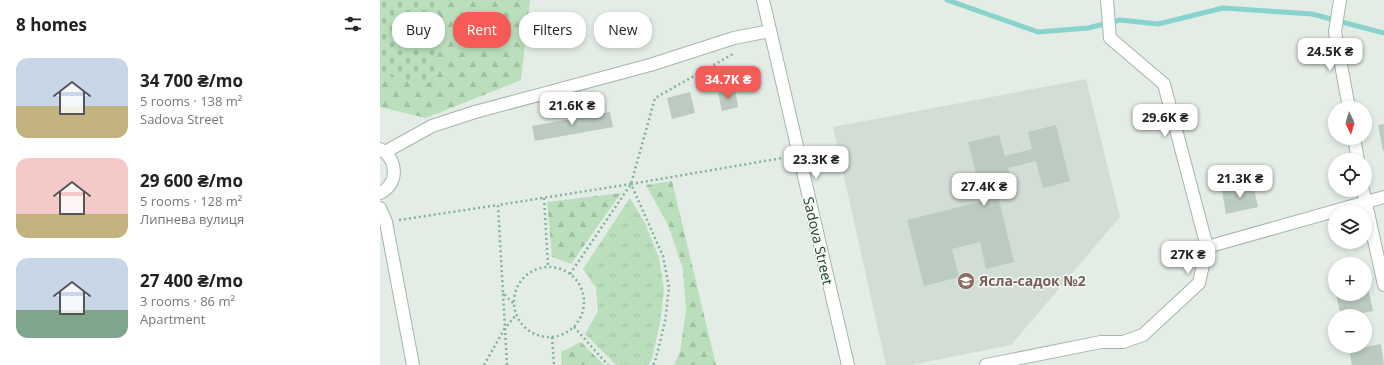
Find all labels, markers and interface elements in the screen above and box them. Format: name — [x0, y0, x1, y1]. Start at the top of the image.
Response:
chip: Buy — [392, 12, 445, 48]
chip: Rent — [453, 12, 511, 48]
chip: Filters — [519, 12, 586, 48]
chip: New — [594, 12, 652, 48]
text: 8 homes — [16, 13, 87, 36]
icon: filters — [342, 13, 364, 35]
pin: 24.5K ₴ — [1293, 38, 1367, 72]
text: 24.5K ₴ — [1307, 42, 1353, 60]
pin: 34.7K ₴ — [691, 66, 765, 100]
text: 34 700 ₴/mo — [140, 69, 243, 92]
text: 34.7K ₴ — [705, 70, 751, 88]
icon: home — [48, 74, 96, 122]
text: 5 rooms · 138 m² — [140, 92, 242, 110]
pin: 21.6K ₴ — [535, 92, 609, 126]
text: 21.6K ₴ — [549, 96, 595, 114]
north arrow — [1328, 101, 1372, 145]
map controls — [1328, 101, 1372, 353]
pin: 29.6K ₴ — [1128, 104, 1202, 138]
text: 29.6K ₴ — [1142, 108, 1188, 126]
text: Sadova Street — [140, 110, 224, 128]
pin: 23.3K ₴ — [779, 146, 853, 180]
text: 23.3K ₴ — [793, 150, 839, 168]
button: locate — [1328, 153, 1372, 197]
pin: 21.3K ₴ — [1203, 165, 1277, 199]
text: 29 600 ₴/mo — [140, 169, 243, 192]
text: 21.3K ₴ — [1217, 169, 1263, 187]
pin: 27.4K ₴ — [947, 173, 1021, 207]
icon: home — [48, 174, 96, 222]
text: 27.4K ₴ — [961, 177, 1007, 195]
text: 5 rooms · 128 m² — [140, 192, 242, 210]
street label: Sadova Street — [799, 195, 838, 287]
button: layers — [1328, 205, 1372, 249]
text: Липнева вулиця — [140, 210, 244, 228]
pin: 27K ₴ — [1160, 241, 1216, 275]
text: 27K ₴ — [1170, 245, 1206, 263]
button: + — [1328, 257, 1372, 301]
text: 27 400 ₴/mo — [140, 269, 243, 292]
school or university icon: Ясла-садок №2 — [956, 271, 976, 291]
place label: Ясла-садок №2 — [978, 271, 1086, 290]
icon: home — [48, 274, 96, 322]
text: 3 rooms · 86 m² — [140, 292, 235, 310]
button: − — [1328, 309, 1372, 353]
text: Apartment — [140, 310, 205, 328]

